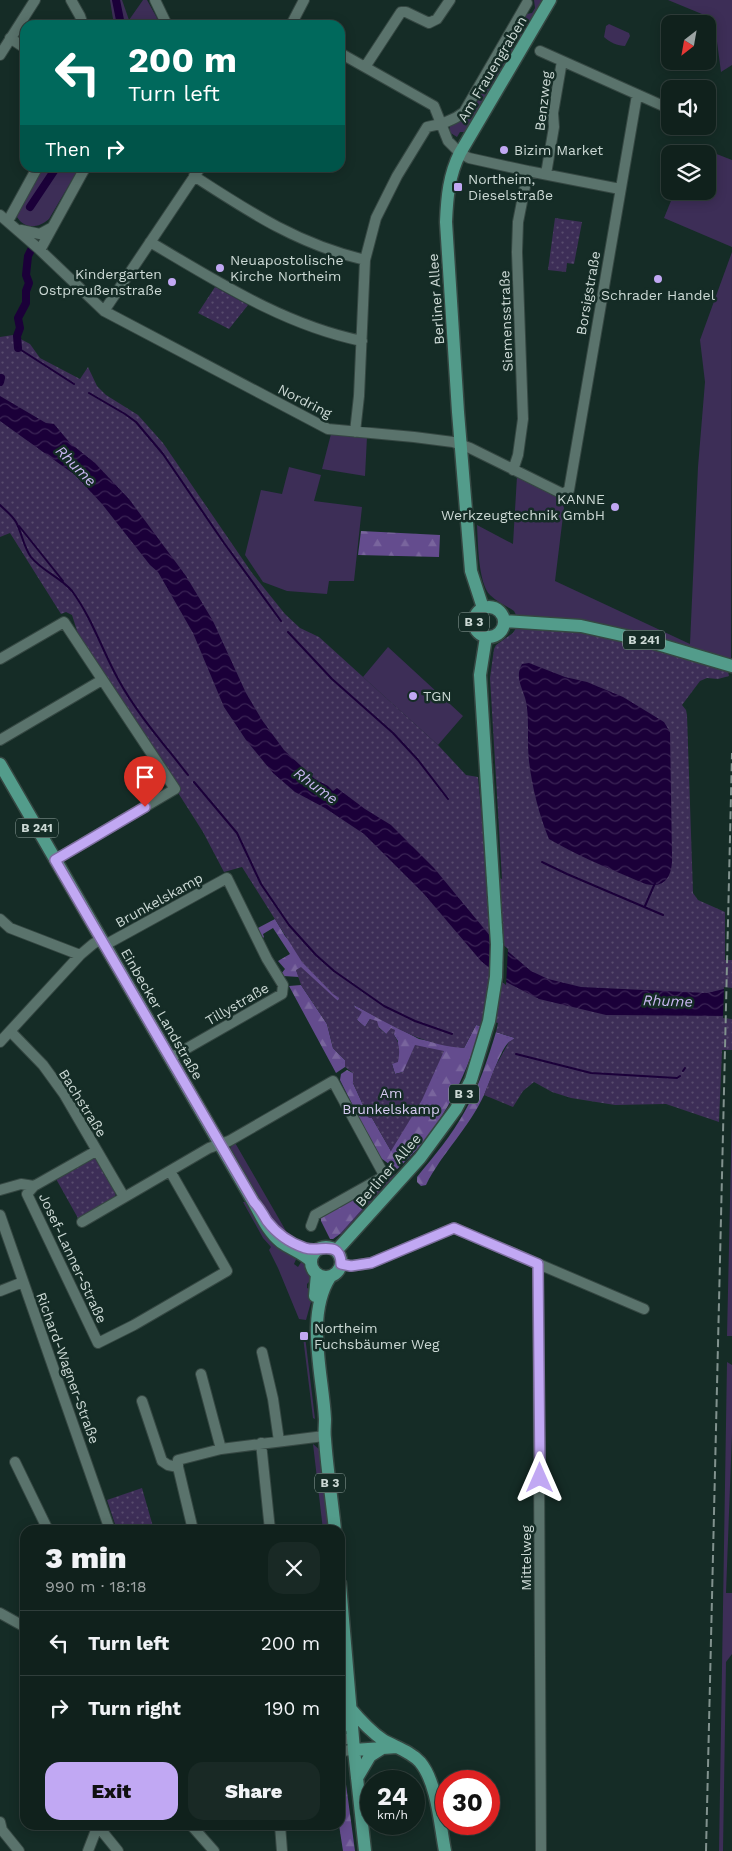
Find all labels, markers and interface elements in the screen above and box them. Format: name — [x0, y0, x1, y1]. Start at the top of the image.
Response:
street label: Am Frauengraben — [454, 13, 530, 125]
north arrow — [661, 15, 716, 70]
map controls — [661, 15, 716, 200]
text: 200 m — [128, 39, 237, 81]
icon: left — [45, 40, 110, 105]
street label: Benzweg — [531, 70, 555, 132]
button: sound — [661, 80, 716, 135]
text: Turn left — [128, 81, 220, 106]
icon: right — [101, 135, 129, 163]
text: Then — [45, 138, 91, 161]
place label: Bizim Market — [514, 142, 603, 158]
marker: Bizim Market — [498, 144, 510, 156]
button: layers — [661, 145, 716, 200]
place label: Northeim, Dieselstraße — [468, 171, 553, 203]
marker: Northeim, Dieselstraße — [452, 181, 464, 193]
street label: Borsigstraße — [573, 250, 603, 336]
place label: Neuapostolische Kirche Northeim — [230, 252, 344, 284]
street label: Berliner Allee — [425, 253, 447, 345]
marker: Neuapostolische Kirche Northeim — [214, 262, 226, 274]
place label: Kindergarten Ostpreußenstraße — [39, 266, 162, 298]
street label: Siemensstraße — [496, 270, 516, 372]
marker: Schrader Handel — [652, 273, 664, 285]
marker: Kindergarten Ostpreußenstraße — [166, 276, 178, 288]
place label: Schrader Handel — [601, 287, 716, 303]
street label: Nordring — [275, 381, 335, 422]
water label: Rhume — [52, 442, 100, 490]
place label: KANNE Werkzeugtechnik GmbH — [441, 491, 605, 523]
marker: KANNE Werkzeugtechnik GmbH — [609, 501, 621, 513]
road number: B 3 — [459, 612, 489, 632]
road number: B 241 — [623, 630, 665, 650]
place label: TGN — [423, 688, 452, 704]
marker: TGN — [407, 690, 419, 702]
pin — [124, 756, 166, 807]
icon: arrive — [131, 763, 159, 791]
water label: Rhume — [290, 764, 342, 808]
road number: B 241 — [16, 818, 58, 838]
street label: Brunkelskamp — [113, 869, 205, 931]
street label: Einbecker Landstraße — [118, 945, 206, 1083]
street label: Tillystraße — [202, 979, 272, 1029]
water label: Rhume — [643, 991, 693, 1011]
street label: Bachstraße — [56, 1066, 110, 1140]
road number: B 3 — [449, 1084, 479, 1104]
park label: Am Brunkelskamp — [342, 1085, 440, 1117]
street label: Berliner Allee — [352, 1130, 424, 1210]
street label: Josef-Lanner-Straße — [36, 1190, 110, 1326]
street label: Richard-Wagner-Straße — [33, 1290, 103, 1446]
place label: Northeim Fuchsbäumer Weg — [314, 1320, 440, 1352]
marker: Northeim Fuchsbäumer Weg — [298, 1330, 310, 1342]
position arrow — [513, 1451, 565, 1503]
road number: B 3 — [315, 1474, 345, 1492]
street label: Mittelweg — [518, 1525, 534, 1591]
text: 3 min — [45, 1540, 127, 1575]
button: close — [268, 1542, 320, 1594]
text: 990 m · 18:18 — [45, 1577, 147, 1596]
icon: left — [45, 1629, 73, 1657]
text: Turn left — [88, 1632, 169, 1655]
text: 200 m — [261, 1632, 320, 1655]
icon: right — [45, 1694, 73, 1722]
text: Turn right — [88, 1697, 181, 1720]
text: 190 m — [264, 1697, 320, 1720]
button: Exit — [45, 1762, 178, 1820]
button: Share — [188, 1762, 320, 1820]
speed limit sign: 30 — [435, 1770, 500, 1835]
text: 24 — [377, 1782, 408, 1811]
text: km/h — [377, 1808, 408, 1822]

